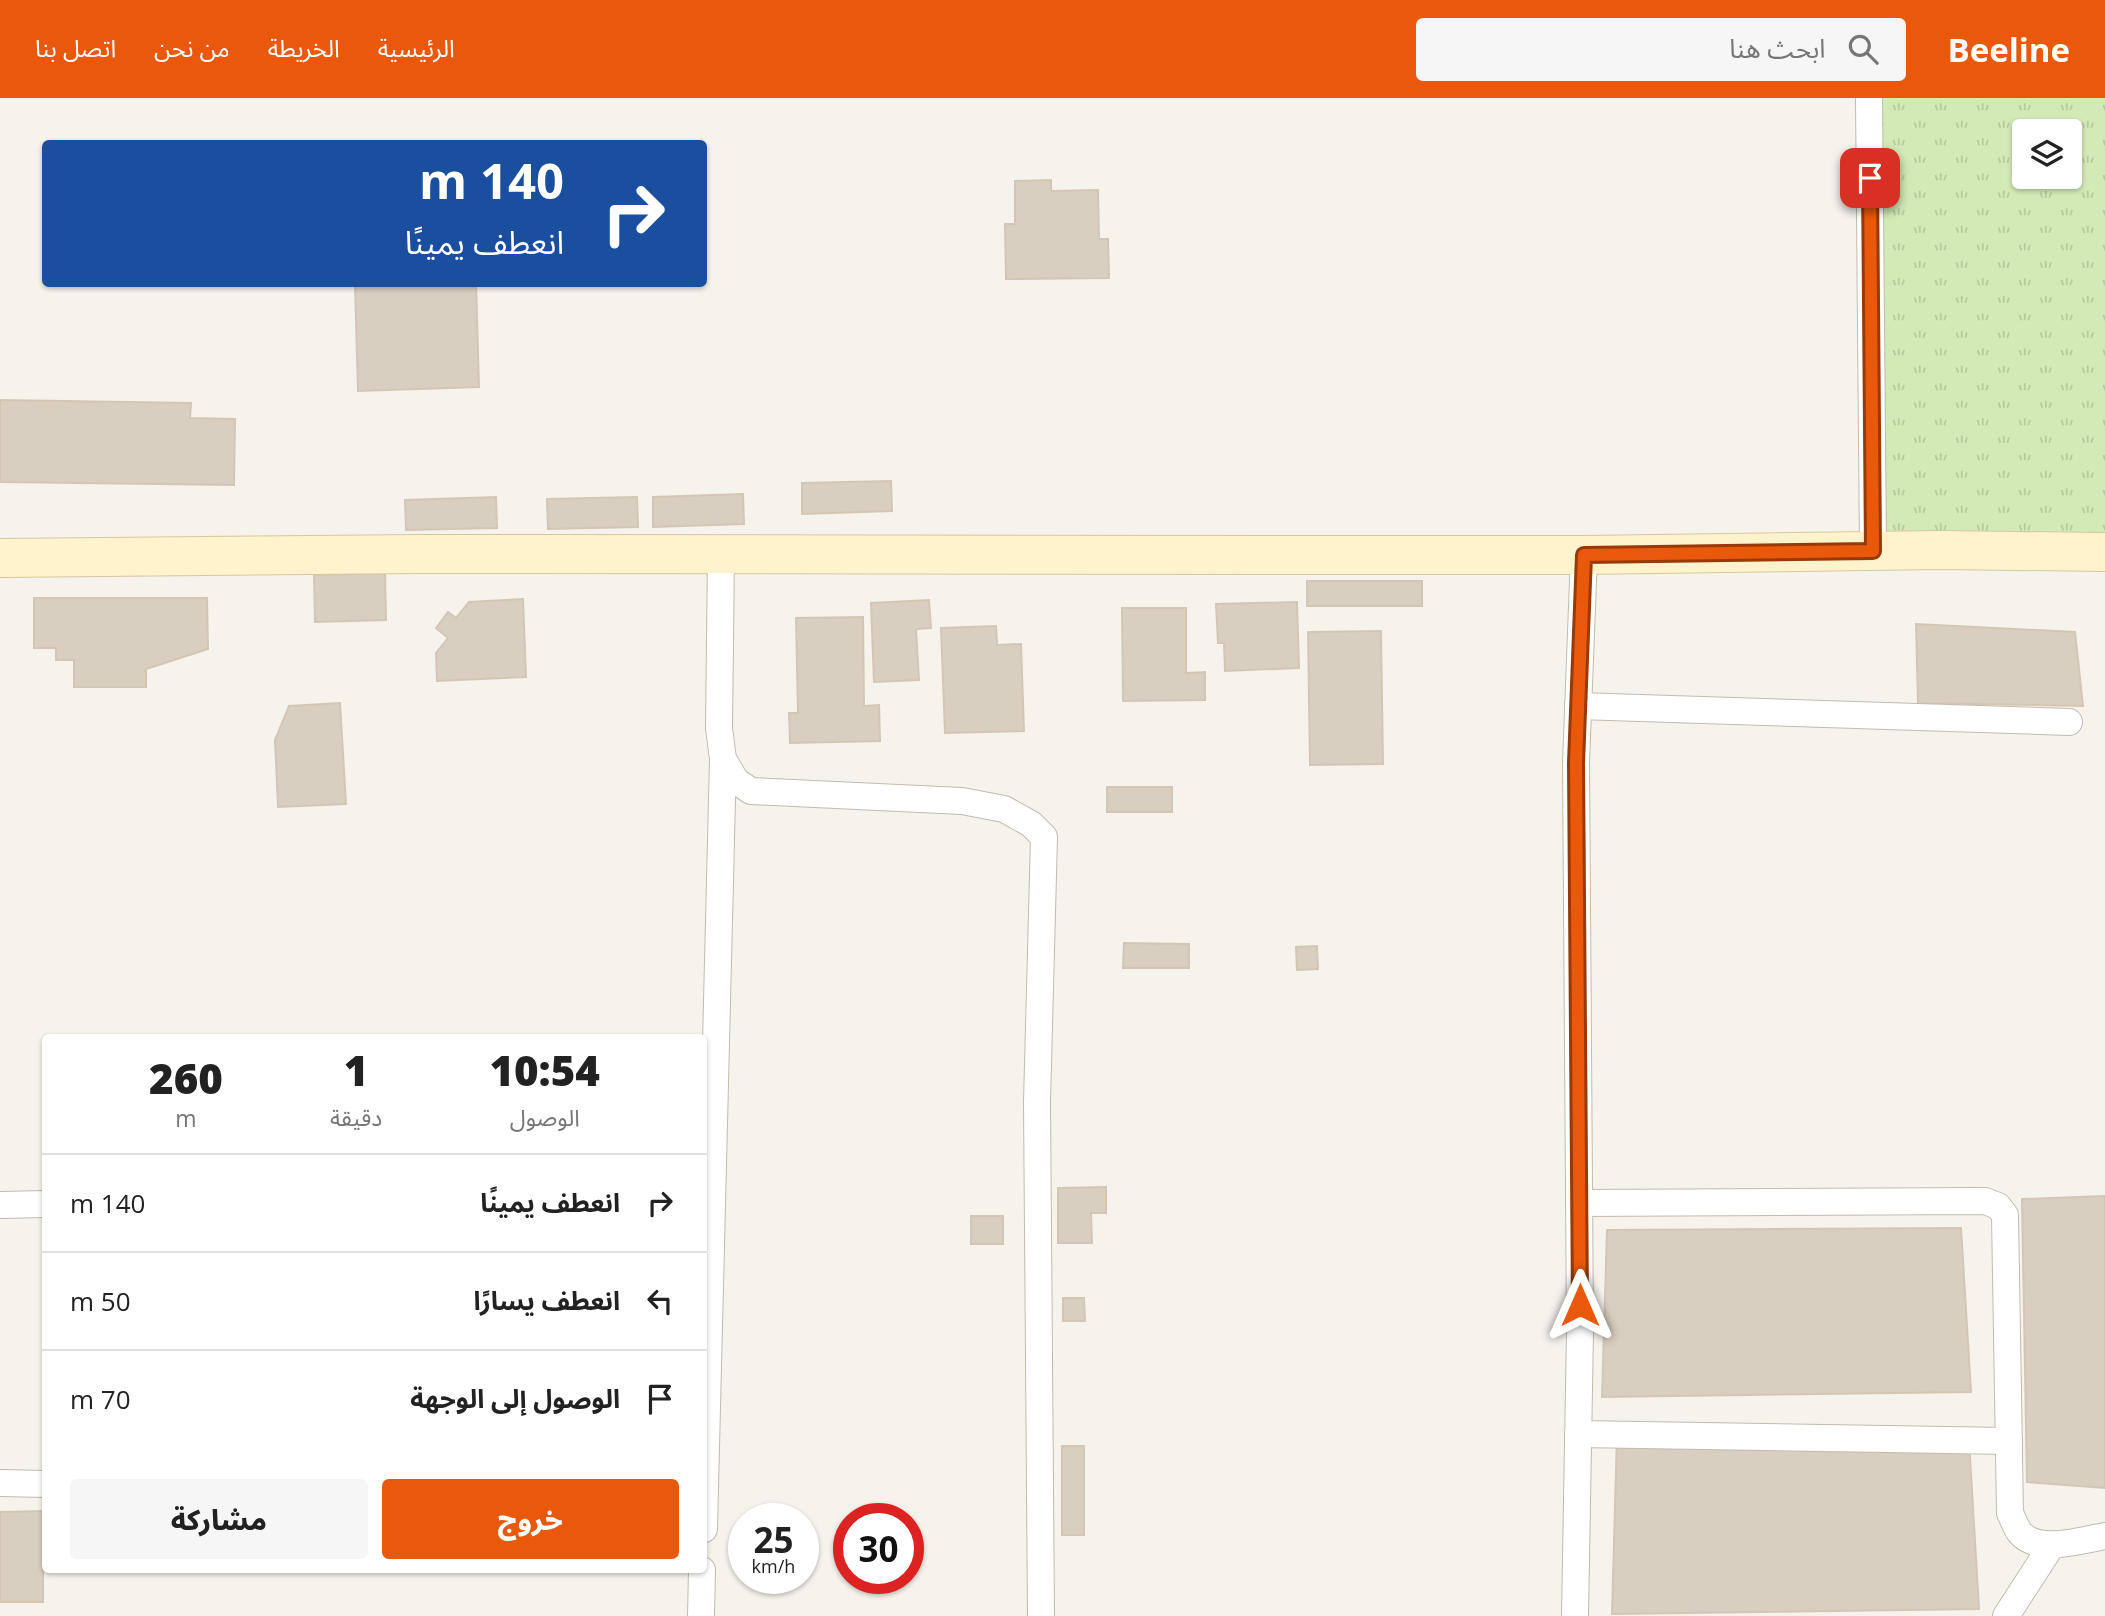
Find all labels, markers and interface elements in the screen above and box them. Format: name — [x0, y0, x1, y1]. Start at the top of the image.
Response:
search box — [1416, 18, 1906, 81]
text: Beeline — [1948, 27, 2070, 72]
text: ابحث هنا — [1729, 30, 1826, 66]
icon: search — [1844, 30, 1882, 68]
text: اتصل بنا — [35, 31, 116, 64]
text: من نحن — [154, 31, 230, 64]
text: الخريطة — [268, 31, 340, 64]
text: الرئيسية — [378, 31, 455, 64]
map controls — [2012, 119, 2082, 189]
button: layers — [2012, 119, 2082, 189]
text: 140 m — [419, 147, 564, 213]
pin — [1840, 148, 1900, 208]
icon: arrive — [1851, 159, 1889, 197]
icon: right — [588, 168, 679, 259]
text: انعطف يمينًا — [405, 220, 564, 263]
text: 1 — [344, 1041, 368, 1098]
text: 10:54 — [489, 1041, 600, 1098]
text: 260 — [149, 1049, 223, 1106]
text: دقيقة — [330, 1101, 382, 1133]
text: الوصول — [510, 1101, 580, 1133]
text: m — [175, 1102, 197, 1134]
text: انعطف يمينًا — [480, 1184, 620, 1220]
icon: right — [641, 1184, 679, 1222]
text: 140 m — [70, 1185, 145, 1221]
position arrow — [1543, 1268, 1617, 1342]
text: انعطف يسارًا — [474, 1282, 620, 1318]
icon: left — [641, 1282, 679, 1320]
text: 50 m — [70, 1283, 131, 1319]
text: الوصول إلى الوجهة — [410, 1380, 620, 1416]
icon: arrive — [641, 1380, 679, 1418]
text: 70 m — [70, 1381, 131, 1417]
button: مشاركة — [70, 1479, 368, 1559]
button: خروج — [382, 1479, 679, 1559]
speed limit sign: 30 — [833, 1503, 924, 1594]
text: 25 — [753, 1516, 794, 1563]
text: km/h — [752, 1554, 795, 1578]

